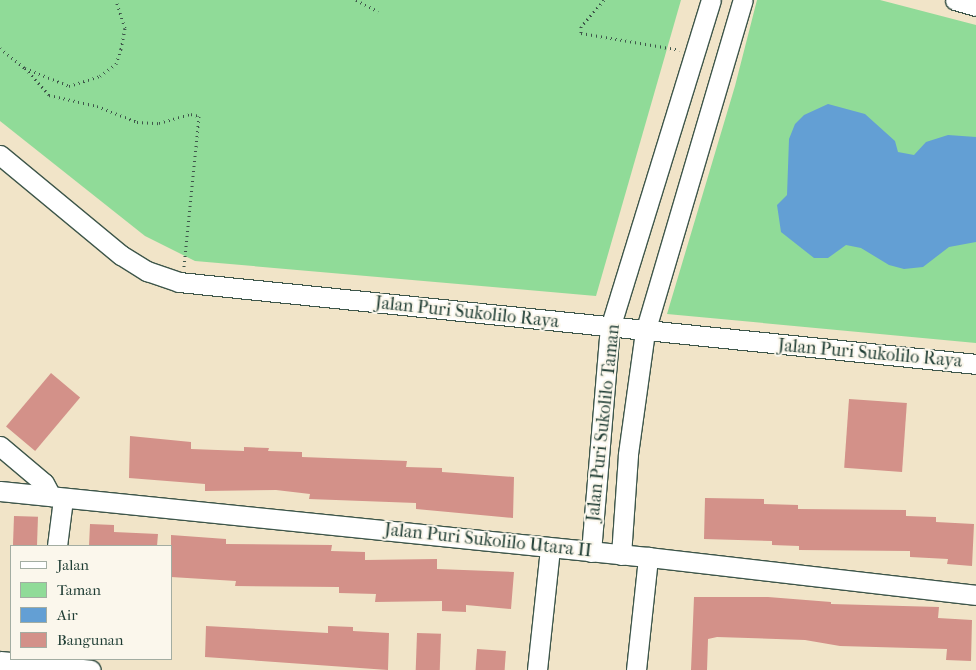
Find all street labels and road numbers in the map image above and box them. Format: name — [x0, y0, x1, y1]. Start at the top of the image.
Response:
street label: Jalan Puri Sukolilo Raya — [374, 293, 560, 333]
street label: Jalan Puri Sukolilo Taman — [583, 323, 625, 523]
street label: Jalan Puri Sukolilo Raya — [777, 335, 963, 373]
street label: Jalan Puri Sukolilo Utara II — [383, 519, 593, 563]

